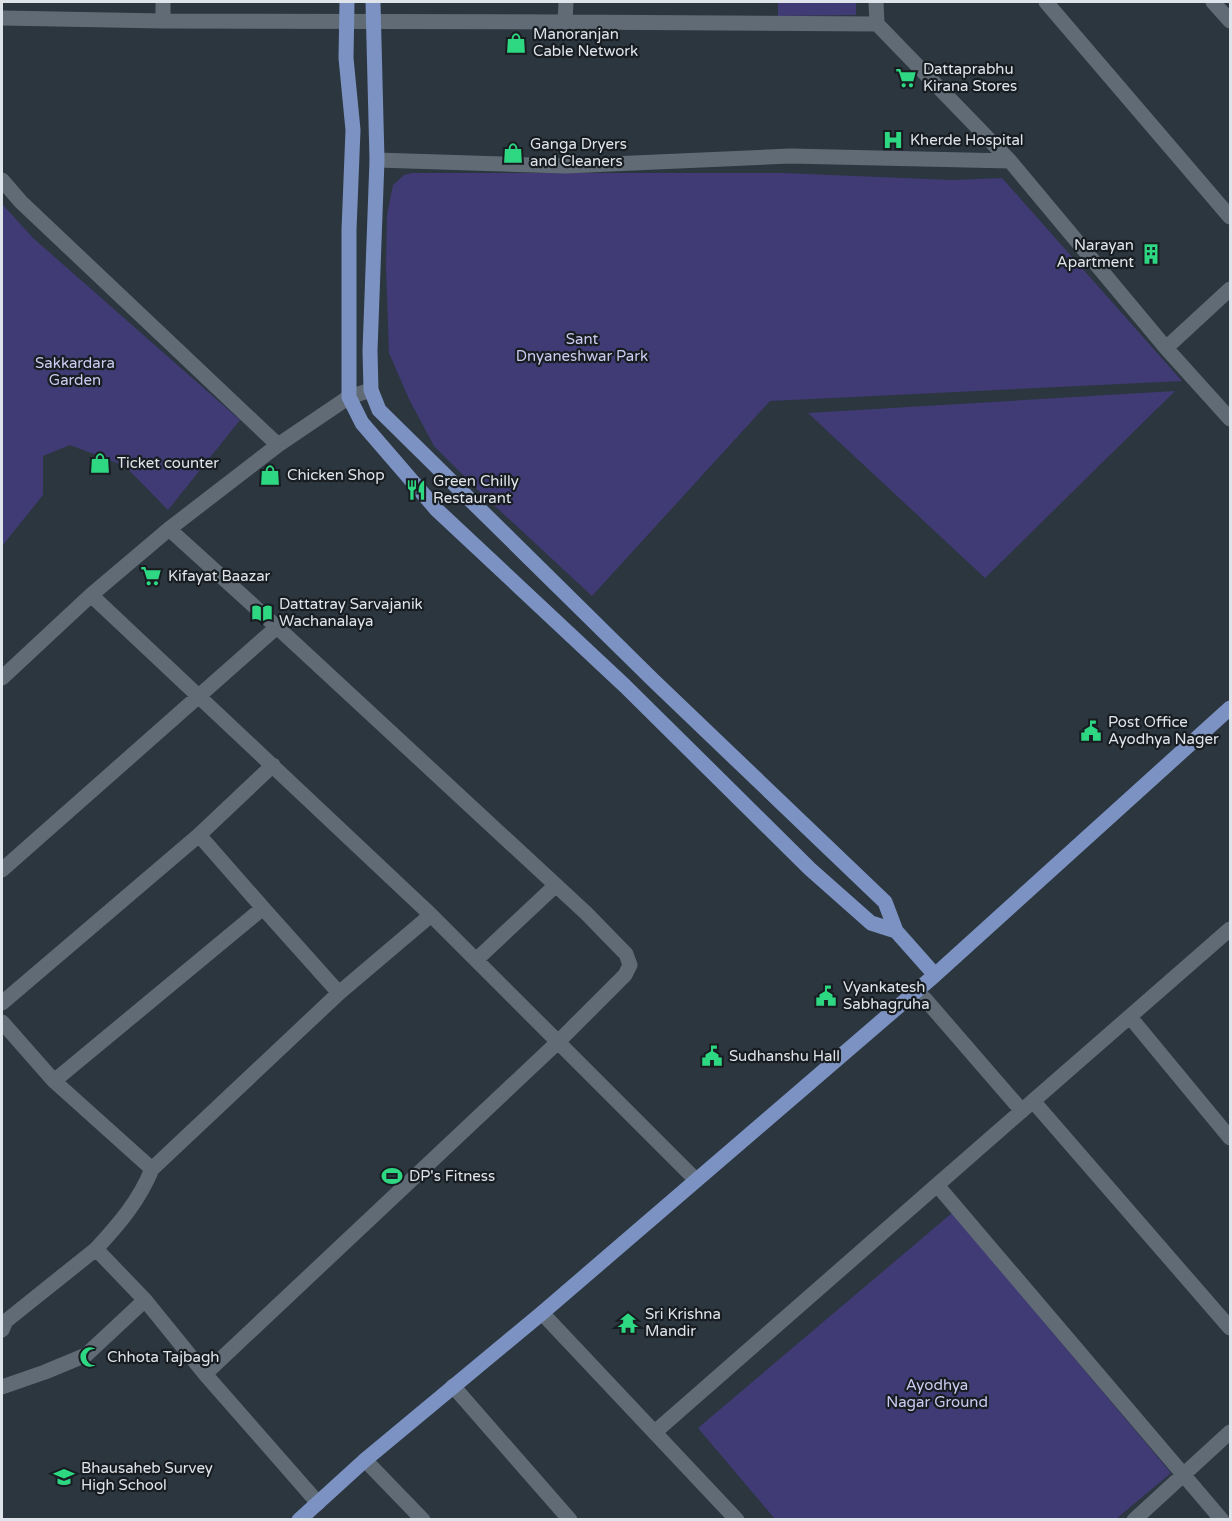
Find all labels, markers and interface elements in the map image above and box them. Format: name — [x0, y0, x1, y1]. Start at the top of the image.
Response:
place label: Manoranjan Cable Network — [533, 25, 638, 60]
shop icon: Manoranjan Cable Network — [504, 31, 528, 55]
place label: Dattaprabhu Kirana Stores — [923, 60, 1017, 95]
supermarket icon: Dattaprabhu Kirana Stores — [894, 66, 918, 90]
hospital icon: Kherde Hospital — [881, 128, 905, 152]
place label: Kherde Hospital — [910, 131, 1024, 149]
place label: Ganga Dryers and Cleaners — [530, 135, 627, 170]
shop icon: Ganga Dryers and Cleaners — [501, 141, 525, 165]
place label: Narayan Apartment — [1057, 236, 1134, 271]
building icon: Narayan Apartment — [1139, 242, 1163, 266]
park label: Sant Dnyaneshwar Park — [516, 330, 648, 365]
park label: Sakkardara Garden — [35, 354, 115, 389]
shop icon: Ticket counter — [88, 451, 112, 475]
place label: Ticket counter — [117, 454, 219, 472]
shop icon: Chicken Shop — [258, 463, 282, 487]
place label: Chicken Shop — [287, 466, 385, 484]
place label: Green Chilly Restaurant — [433, 472, 519, 507]
restaurant icon: Green Chilly Restaurant — [404, 478, 428, 502]
supermarket icon: Kifayat Baazar — [139, 564, 163, 588]
place label: Kifayat Baazar — [168, 567, 271, 585]
place label: Dattatray Sarvajanik Wachanalaya — [279, 595, 423, 630]
library icon: Dattatray Sarvajanik Wachanalaya — [250, 601, 274, 625]
place label: Post Office Ayodhya Nager — [1108, 713, 1219, 748]
public building icon: Post Office Ayodhya Nager — [1079, 719, 1103, 743]
place label: Vyankatesh Sabhagruha — [843, 978, 930, 1013]
public building icon: Vyankatesh Sabhagruha — [814, 984, 838, 1008]
public building icon: Sudhanshu Hall — [700, 1044, 724, 1068]
place label: Sudhanshu Hall — [729, 1047, 840, 1065]
sports icon: DP's Fitness — [380, 1164, 404, 1188]
place label: DP's Fitness — [409, 1167, 495, 1185]
place label: Sri Krishna Mandir — [645, 1305, 721, 1340]
temple icon: Sri Krishna Mandir — [616, 1311, 640, 1335]
mosque icon: Chhota Tajbagh — [78, 1345, 102, 1369]
place label: Chhota Tajbagh — [107, 1348, 220, 1366]
park label: Ayodhya Nagar Ground — [886, 1376, 988, 1411]
place label: Bhausaheb Survey High School — [81, 1459, 213, 1494]
school or university icon: Bhausaheb Survey High School — [52, 1465, 76, 1489]

